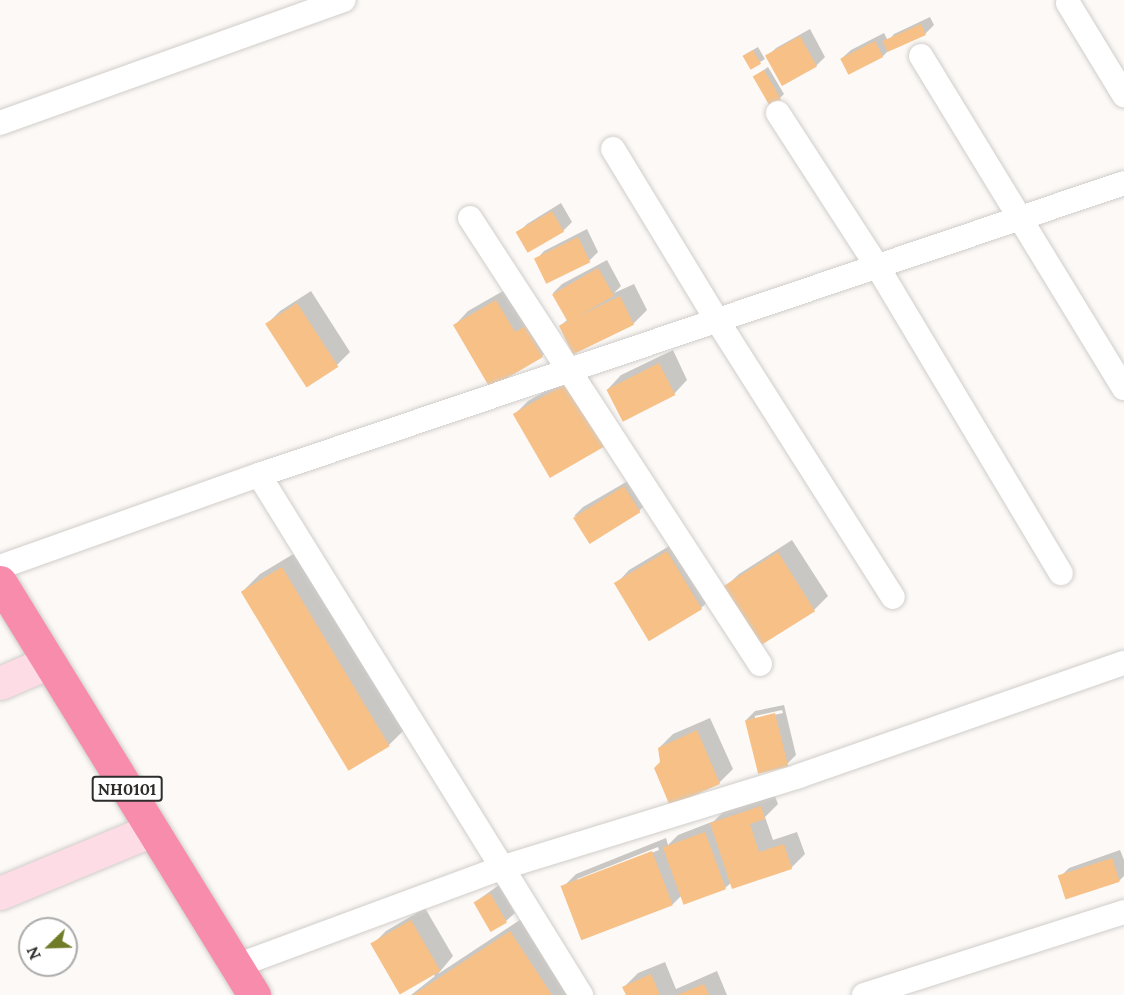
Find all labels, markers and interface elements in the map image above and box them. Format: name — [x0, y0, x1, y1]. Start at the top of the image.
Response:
road number: NH0101 — [91, 776, 163, 802]
north arrow — [18, 917, 78, 977]
text: N — [22, 944, 45, 963]

